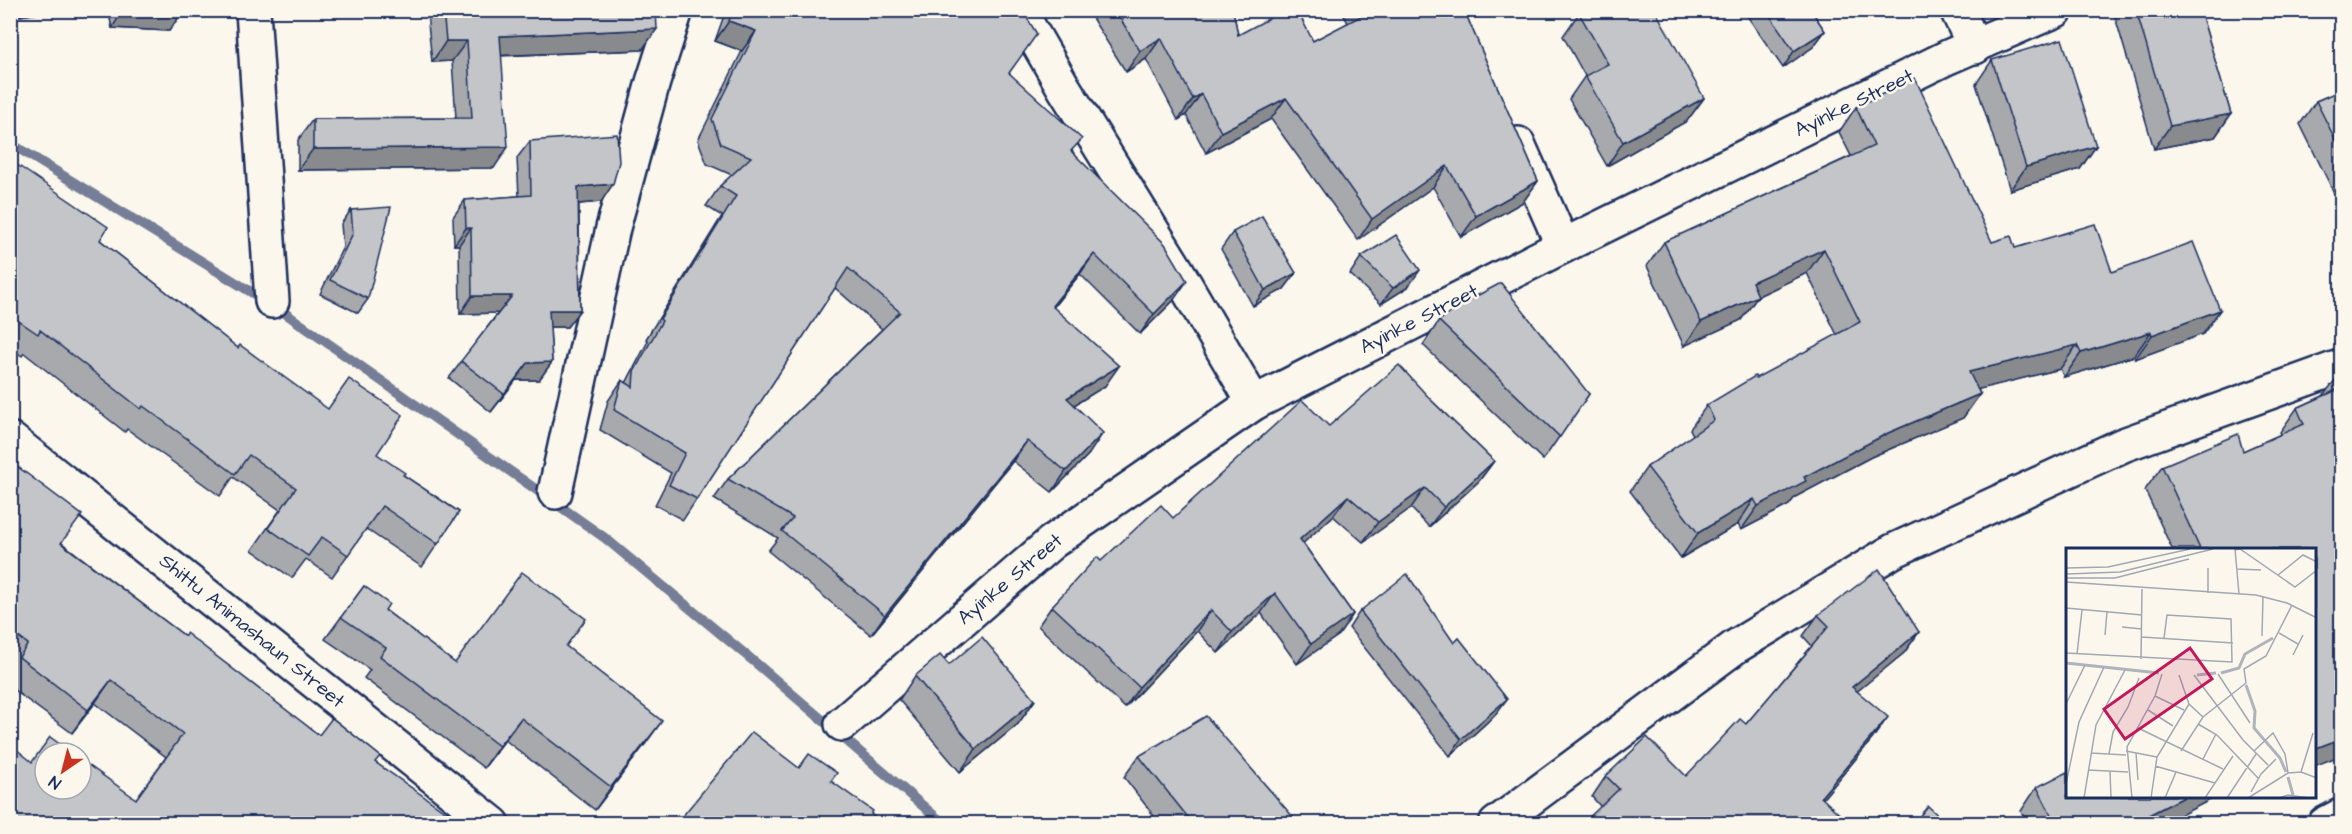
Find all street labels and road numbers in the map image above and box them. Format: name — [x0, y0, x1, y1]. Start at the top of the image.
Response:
street label: Ayinke Street — [1790, 62, 1919, 145]
street label: Ayinke Street — [1355, 277, 1484, 362]
street label: Ayinke Street — [951, 527, 1069, 632]
street label: Shittu Animashaun Street — [153, 547, 351, 715]

